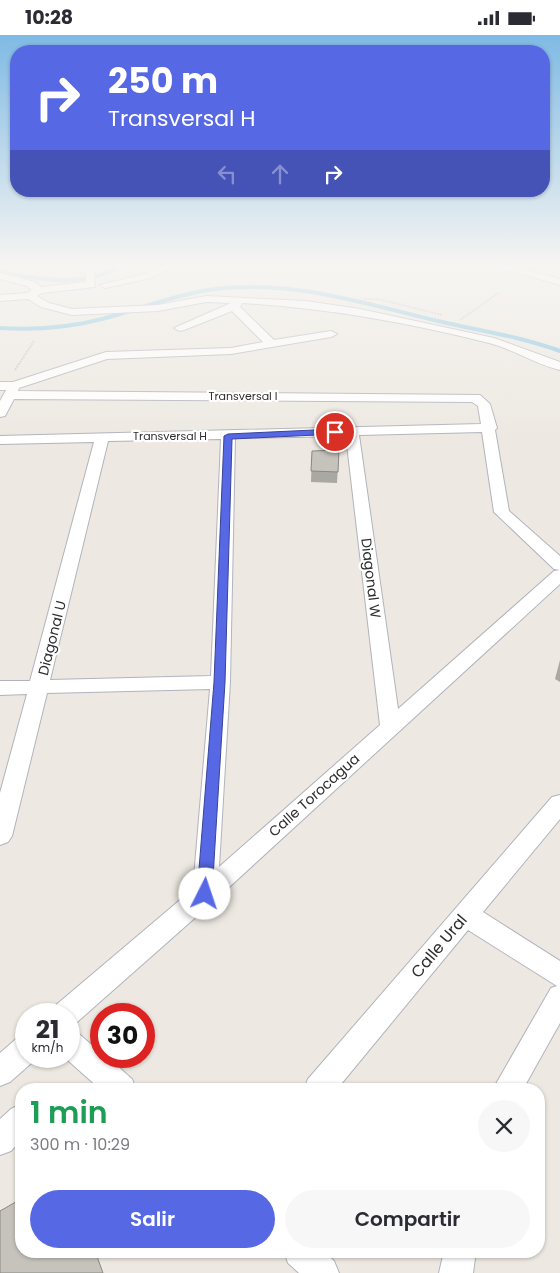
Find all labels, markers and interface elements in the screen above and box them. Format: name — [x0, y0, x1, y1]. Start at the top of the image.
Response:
text: 10:28 — [25, 4, 73, 31]
text: 250 m — [108, 56, 218, 105]
icon: right — [25, 65, 90, 130]
text: Transversal H — [108, 103, 256, 134]
icon: left — [213, 160, 241, 188]
icon: ahead — [266, 160, 294, 188]
icon: right — [319, 160, 347, 188]
street label: Transversal I — [209, 388, 277, 404]
pin — [314, 411, 356, 453]
icon: arrive — [321, 418, 349, 446]
street label: Transversal H — [133, 428, 207, 444]
street label: Diagonal W — [356, 537, 386, 620]
street label: Diagonal U — [33, 599, 71, 677]
street label: Calle Torocagua — [264, 749, 364, 841]
position arrow — [178, 867, 230, 919]
street label: Calle Ural — [406, 909, 472, 983]
speed limit sign: 30 — [90, 1003, 155, 1068]
text: 21 — [36, 1012, 59, 1047]
text: km/h — [32, 1039, 63, 1056]
text: 1 min — [30, 1091, 108, 1134]
button: close — [478, 1100, 530, 1152]
text: 300 m · 10:29 — [30, 1133, 130, 1156]
button: Salir — [30, 1190, 275, 1248]
button: Compartir — [285, 1190, 530, 1248]

